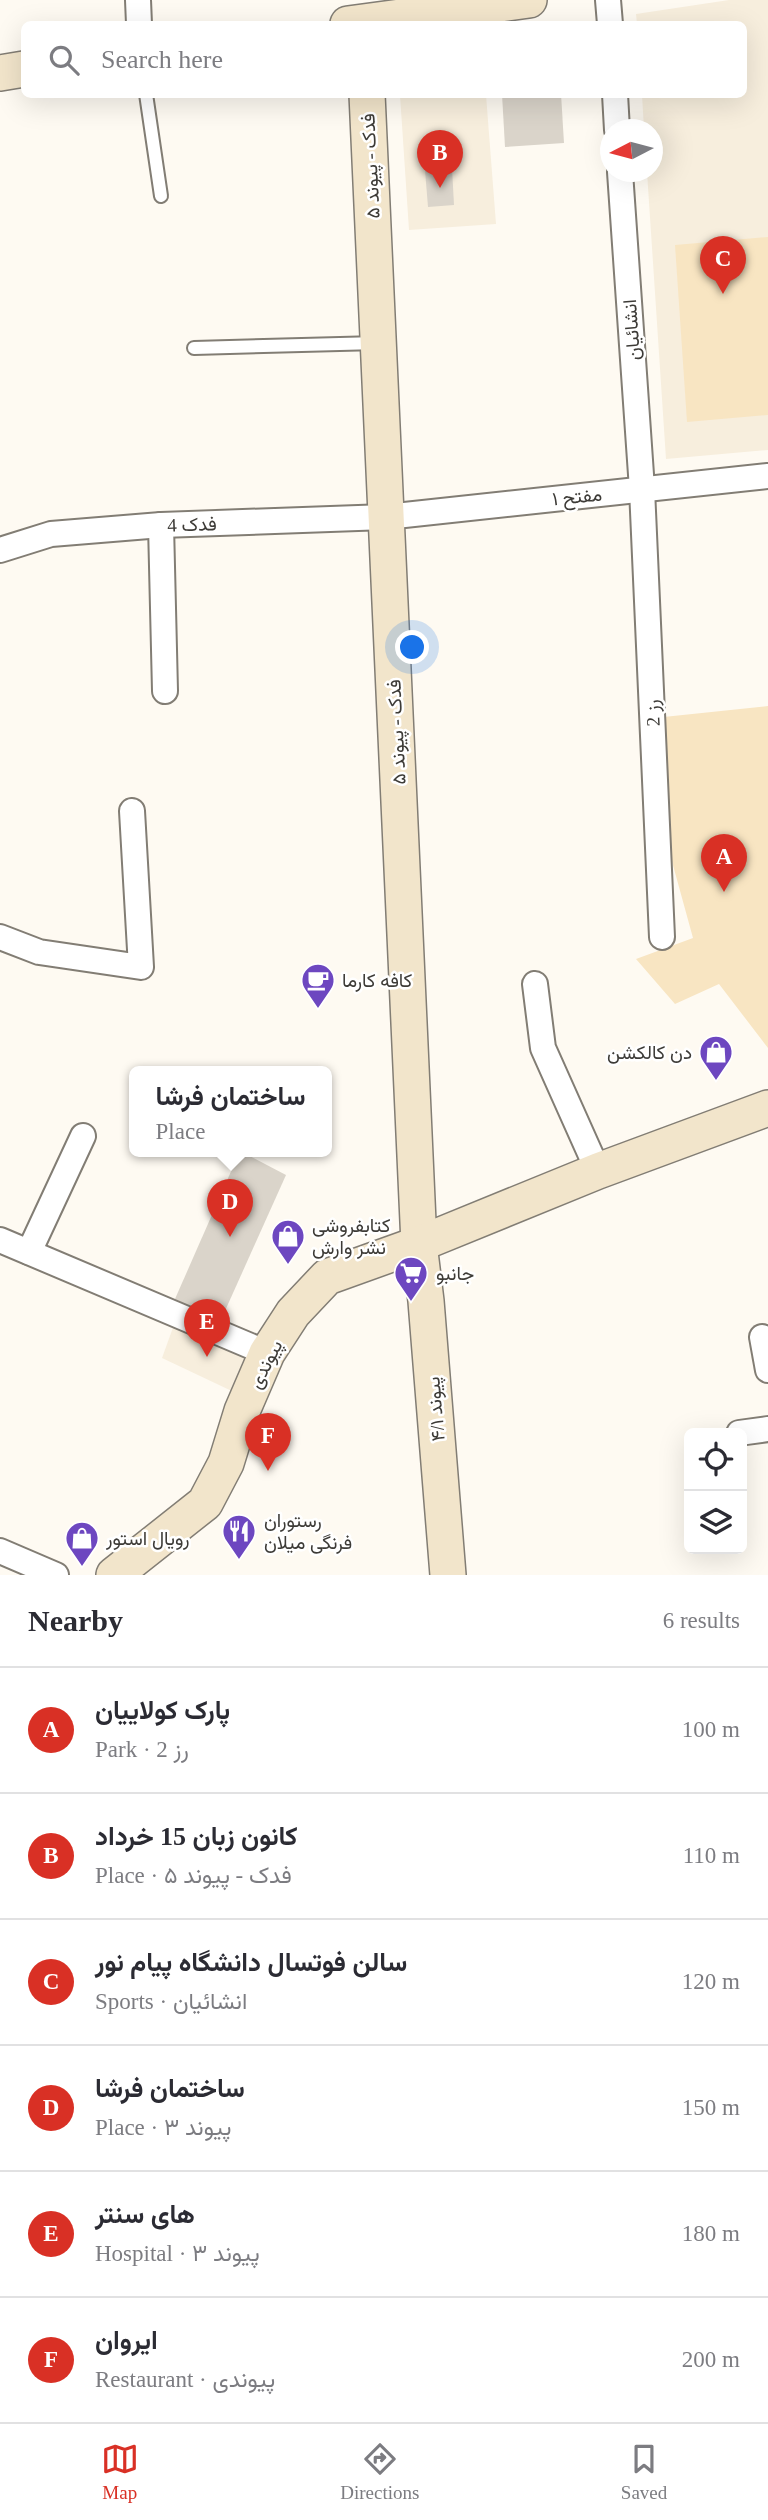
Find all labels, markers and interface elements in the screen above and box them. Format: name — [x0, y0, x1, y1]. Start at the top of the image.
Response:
search box — [21, 21, 747, 98]
icon: search — [45, 41, 83, 79]
text: Search here — [101, 45, 223, 74]
street label: فدک - پیوند ۵ — [357, 113, 387, 219]
north arrow — [600, 119, 663, 182]
pin: B — [417, 130, 463, 188]
pin: C — [700, 236, 746, 294]
street label: انشائیان — [619, 299, 645, 361]
street label: مفتح ۱ — [551, 483, 603, 513]
street label: فدک 4 — [167, 513, 217, 536]
your location — [395, 630, 429, 664]
street label: فدک - پیوند ۵ — [383, 679, 413, 785]
street label: رز 2 — [641, 699, 665, 727]
pin: A — [701, 834, 747, 892]
cafe icon: کافه کارما — [299, 961, 337, 1010]
place label: کافه کارما — [342, 970, 412, 992]
shop icon: دن کالکشن — [697, 1033, 735, 1082]
place label: دن کالکشن — [607, 1042, 692, 1064]
popup — [129, 1066, 332, 1157]
text: ساختمان فرشا — [156, 1082, 305, 1111]
text: Place — [156, 1119, 205, 1144]
pin: D — [207, 1179, 253, 1237]
place label: کتابفروشی نشر وارش — [312, 1215, 391, 1259]
shop icon: کتابفروشی نشر وارش — [269, 1217, 307, 1266]
supermarket icon: جانبو — [392, 1254, 430, 1303]
place label: جانبو — [436, 1263, 474, 1285]
pin: E — [184, 1299, 230, 1357]
street label: پیوندی — [244, 1336, 289, 1393]
street label: پیوند ۴/۱ — [422, 1375, 452, 1442]
pin: F — [245, 1413, 291, 1471]
map controls — [684, 1428, 747, 1554]
button: locate — [684, 1428, 747, 1491]
button: layers — [684, 1491, 747, 1554]
place label: رستوران فرنگی میلان — [264, 1510, 352, 1554]
restaurant icon: رستوران فرنگی میلان — [220, 1512, 258, 1561]
shop icon: رویال استور — [63, 1519, 101, 1568]
place label: رویال استور — [105, 1528, 190, 1550]
text: Nearby — [28, 1604, 123, 1637]
text: 6 results — [663, 1608, 740, 1633]
text: پارک کولاییان — [95, 1696, 230, 1725]
text: A — [43, 1717, 59, 1742]
text: 100 m — [682, 1717, 740, 1742]
text: Park · رز 2 — [95, 1737, 189, 1762]
text: کانون زبان 15 خرداد — [95, 1822, 298, 1851]
text: B — [43, 1843, 59, 1868]
text: 110 m — [683, 1843, 740, 1868]
text: Place · فدک - پیوند ۵ — [95, 1863, 292, 1888]
text: سالن فوتسال دانشگاه پیام نور — [95, 1948, 407, 1977]
text: C — [43, 1969, 59, 1994]
text: 120 m — [682, 1969, 740, 1994]
text: Sports · انشائیان — [95, 1989, 247, 2014]
text: ساختمان فرشا — [95, 2074, 245, 2103]
text: D — [43, 2095, 59, 2120]
text: 150 m — [682, 2095, 740, 2120]
text: Place · پیوند ۳ — [95, 2115, 231, 2140]
text: های سنتر — [95, 2200, 195, 2229]
text: E — [43, 2221, 59, 2246]
text: 180 m — [682, 2221, 740, 2246]
text: Hospital · پیوند ۳ — [95, 2241, 260, 2266]
text: ایروان — [95, 2326, 158, 2355]
text: F — [44, 2347, 58, 2372]
text: 200 m — [682, 2347, 740, 2372]
text: Restaurant · پیوندی — [95, 2367, 275, 2392]
tab: Map — [101, 2440, 139, 2504]
tab: Directions — [340, 2440, 419, 2504]
tab: Saved — [621, 2440, 667, 2504]

